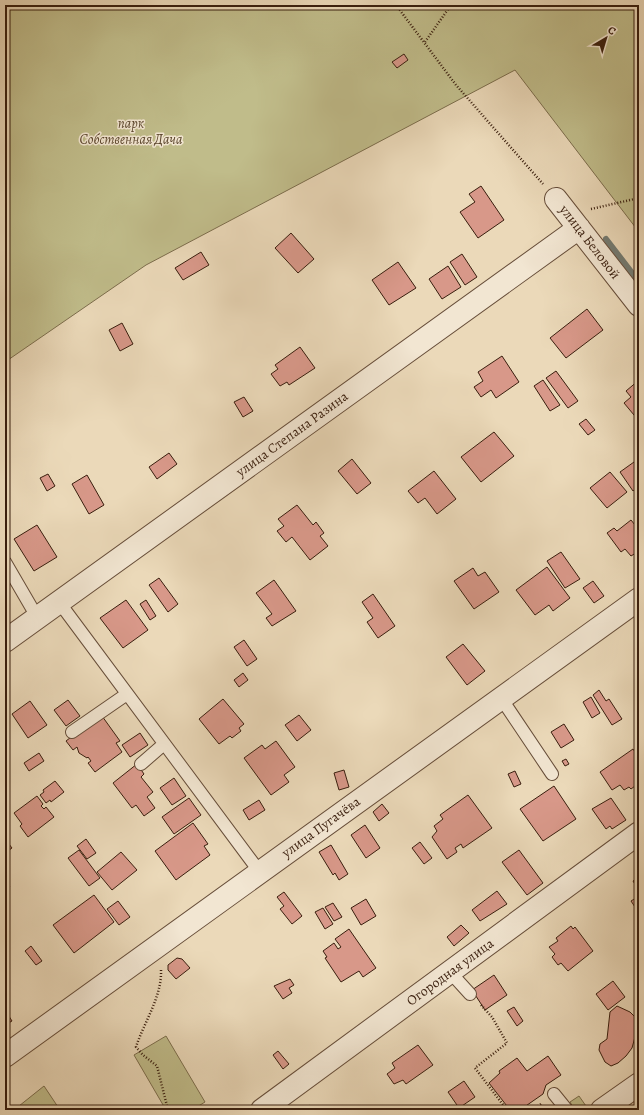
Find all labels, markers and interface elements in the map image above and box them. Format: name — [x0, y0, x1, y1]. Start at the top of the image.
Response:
north arrow — [586, 18, 626, 58]
text: С — [605, 23, 619, 39]
park label: парк Собственная Дача — [80, 114, 183, 149]
street label: улица Беловой — [554, 200, 625, 283]
street label: улица Степана Разина — [231, 387, 352, 482]
street label: улица Пугачёва — [277, 792, 365, 863]
street label: Огородная улица — [402, 933, 498, 1010]

